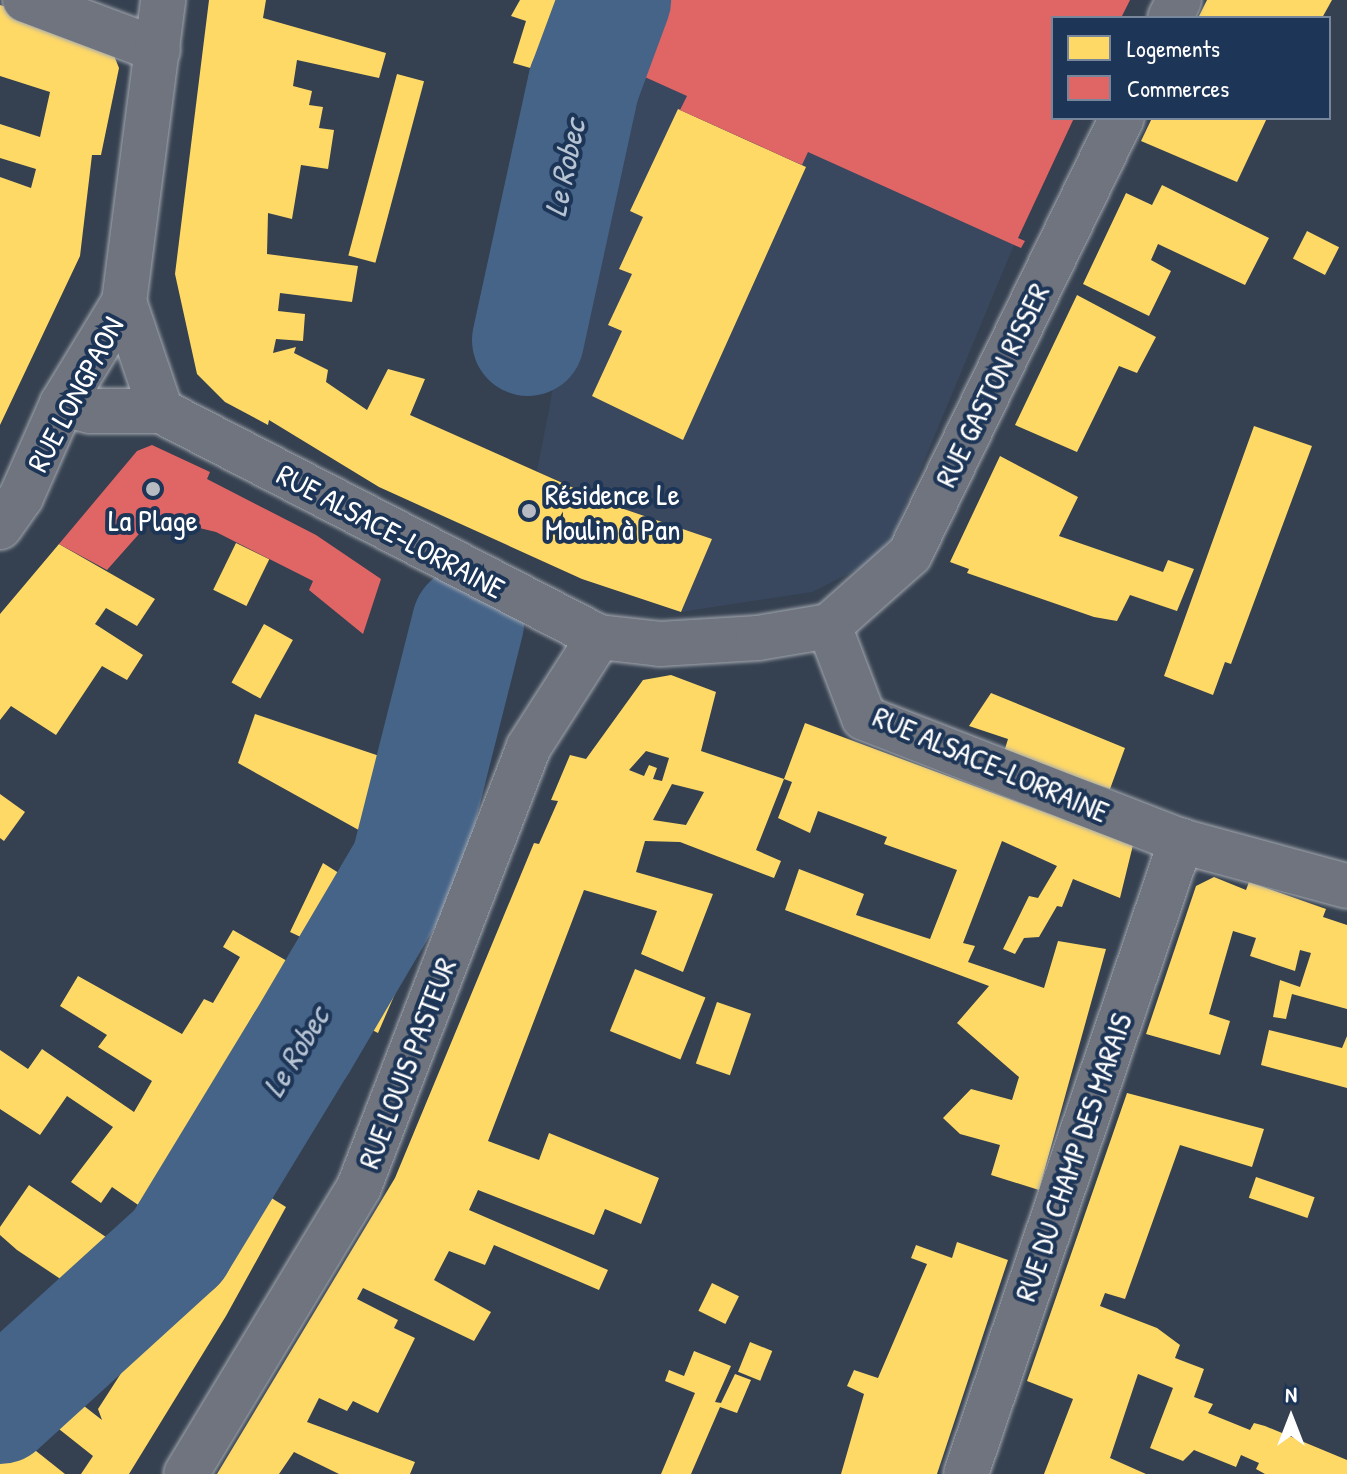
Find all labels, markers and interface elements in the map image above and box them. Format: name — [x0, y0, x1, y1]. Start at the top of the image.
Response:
legend — [1051, 16, 1331, 120]
text: Logements — [1127, 32, 1220, 64]
text: Commerces — [1127, 72, 1229, 104]
water label: Le Robec — [536, 116, 594, 220]
street label: RUE GASTON RISSER — [927, 277, 1057, 493]
street label: RUE LONGPAON — [19, 310, 131, 478]
street label: RUE ALSACE-LORRAINE — [271, 456, 511, 606]
place label: Résidence Le Moulin à Pan — [545, 476, 681, 546]
marker: La Plage — [144, 480, 162, 498]
place label: La Plage — [108, 502, 198, 538]
marker: Résidence Le Moulin à Pan — [520, 502, 538, 520]
street label: RUE ALSACE-LORRAINE — [868, 698, 1114, 830]
street label: RUE LOUIS PASTEUR — [350, 953, 464, 1173]
water label: Le Robec — [254, 1000, 338, 1104]
street label: RUE DU CHAMP DES MARAIS — [1007, 1008, 1139, 1306]
north arrow — [1251, 1378, 1331, 1458]
text: N — [1285, 1379, 1297, 1409]

